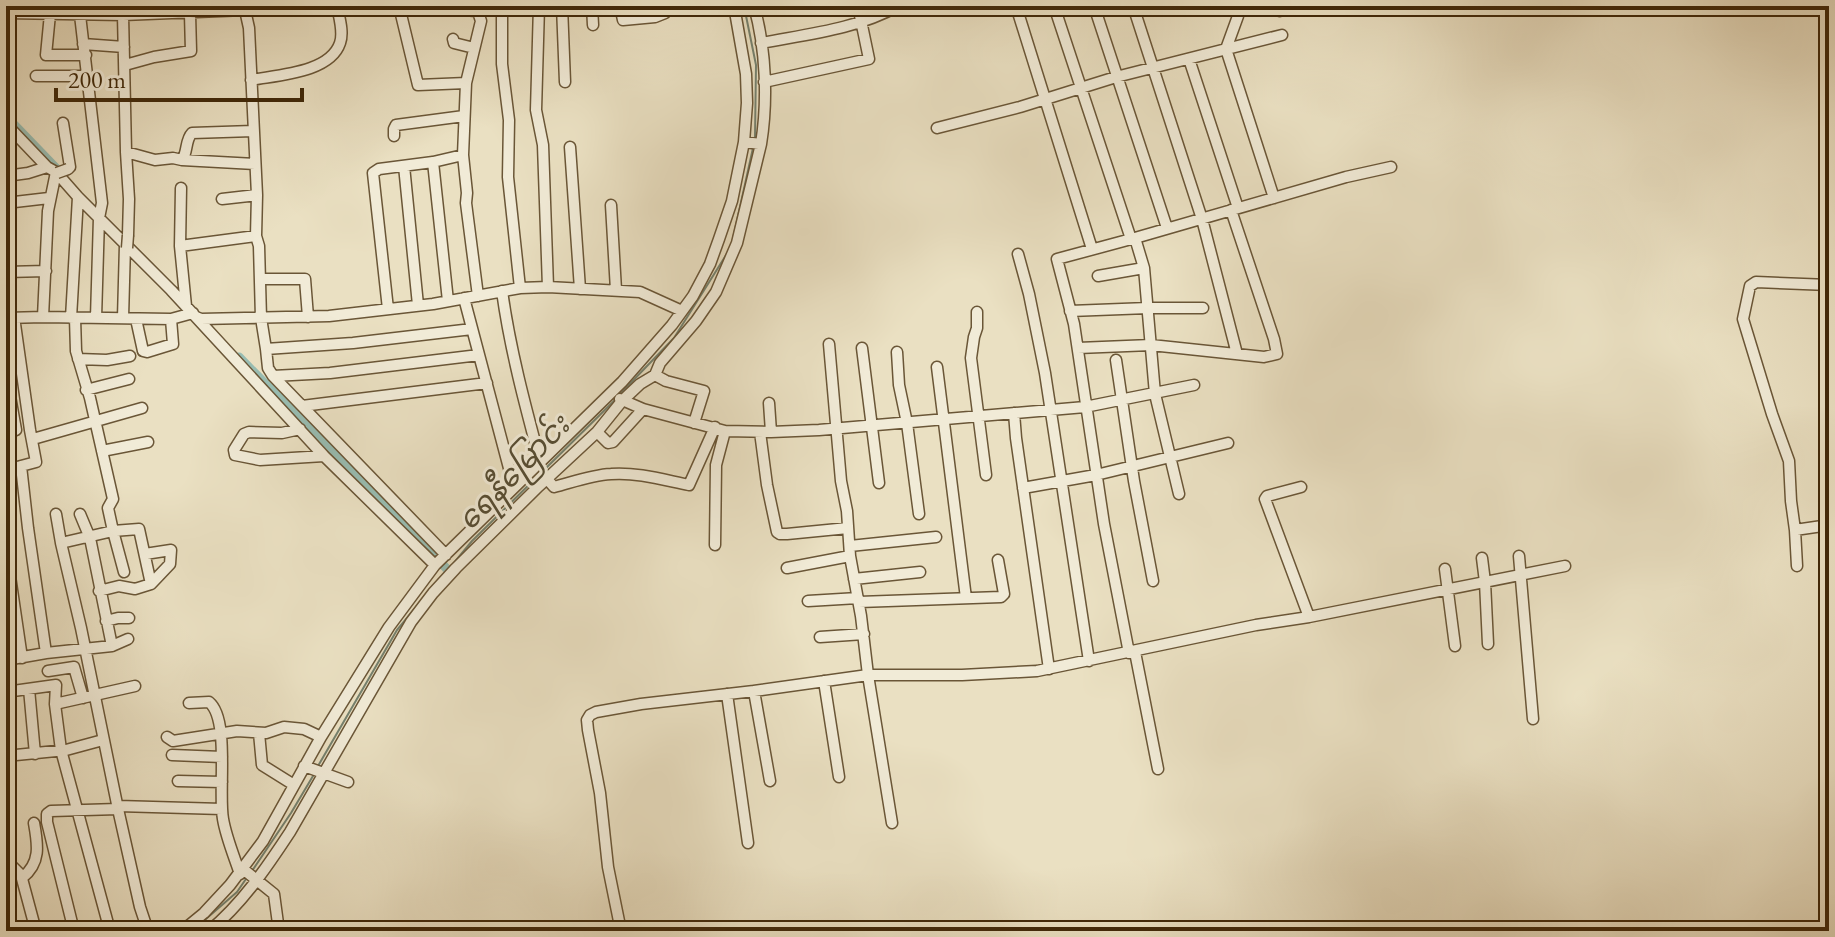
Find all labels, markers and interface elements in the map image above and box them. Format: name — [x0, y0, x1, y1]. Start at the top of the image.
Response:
scale bar — [56, 52, 302, 102]
text: 200 m — [68, 64, 126, 95]
water label: ရေနီမြောင်း — [448, 404, 583, 542]

